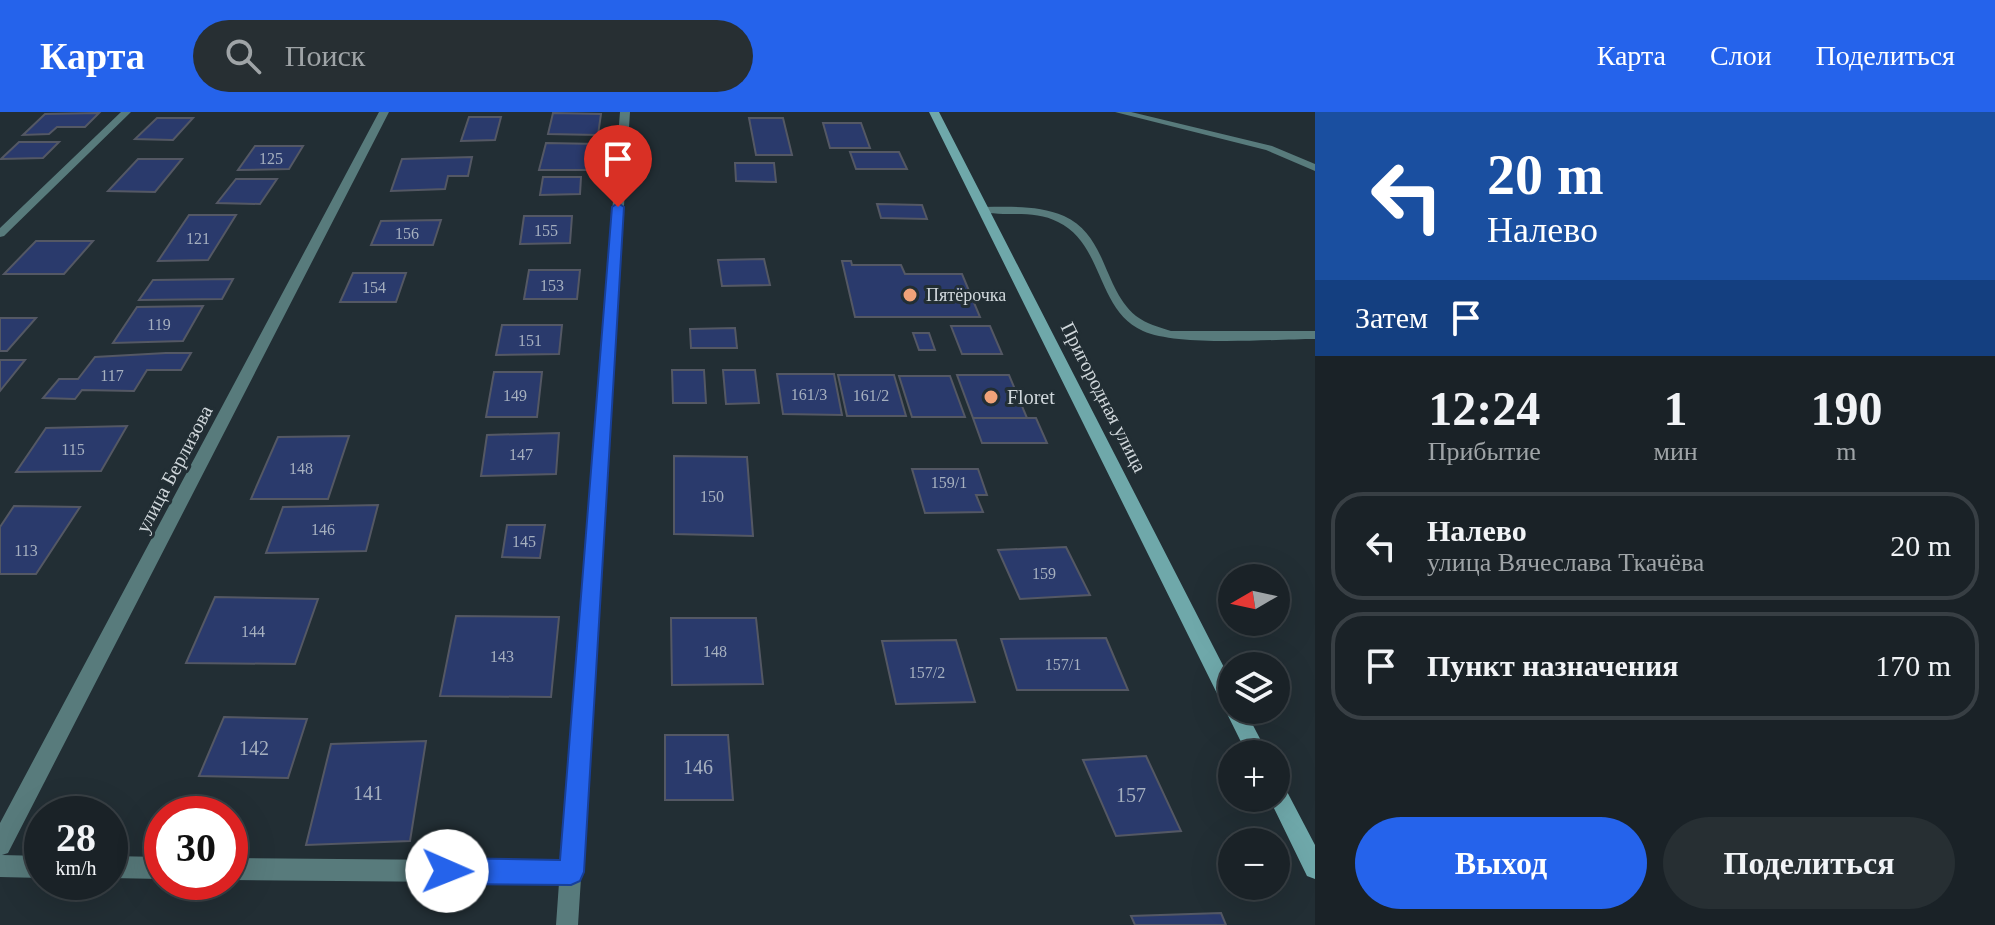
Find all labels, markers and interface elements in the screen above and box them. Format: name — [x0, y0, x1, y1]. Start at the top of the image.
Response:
search box — [193, 20, 753, 92]
icon: search — [221, 34, 265, 78]
text: Карта — [40, 35, 145, 77]
text: Поиск — [285, 39, 365, 72]
text: Карта — [1597, 40, 1666, 71]
text: Слои — [1710, 40, 1772, 71]
text: Поделиться — [1816, 40, 1955, 71]
pin — [584, 125, 652, 207]
icon: arrive — [596, 137, 640, 181]
icon: left — [1355, 144, 1459, 248]
text: 20 m — [1487, 144, 1604, 206]
house number: 125 — [259, 150, 283, 167]
text: Налево — [1487, 210, 1598, 250]
house number: 155 — [534, 222, 558, 239]
house number: 156 — [395, 225, 419, 242]
house number: 121 — [186, 230, 210, 247]
house number: 153 — [540, 277, 564, 294]
house number: 154 — [362, 279, 386, 296]
place label: Пятёрочка — [926, 285, 1006, 305]
marker: Пятёрочка — [901, 286, 919, 304]
icon: arrive — [1444, 296, 1488, 340]
text: Затем — [1355, 301, 1428, 334]
house number: 119 — [147, 316, 171, 333]
street label: Пригородная улица — [1056, 318, 1151, 476]
house number: 151 — [518, 332, 542, 349]
house number: 117 — [100, 367, 124, 384]
text: 12:24 — [1428, 382, 1540, 435]
text: 1 — [1664, 382, 1688, 435]
text: 190 — [1810, 382, 1882, 435]
house number: 161/3 — [791, 386, 827, 403]
place label: Floret — [1007, 386, 1055, 408]
house number: 149 — [503, 387, 527, 404]
house number: 161/2 — [853, 387, 889, 404]
marker: Floret — [982, 388, 1000, 406]
street label: улица Берлизова — [131, 401, 218, 537]
text: Прибытие — [1428, 437, 1541, 466]
text: мин — [1653, 437, 1698, 466]
text: m — [1836, 437, 1856, 466]
house number: 115 — [61, 441, 85, 458]
house number: 147 — [509, 446, 533, 463]
house number: 148 — [289, 460, 313, 477]
house number: 159/1 — [931, 474, 967, 491]
house number: 150 — [700, 488, 724, 505]
text: Налево — [1427, 514, 1527, 547]
house number: 146 — [311, 521, 335, 538]
icon: left — [1359, 524, 1403, 568]
text: 20 m — [1890, 529, 1951, 562]
house number: 145 — [512, 533, 536, 550]
house number: 113 — [14, 542, 38, 559]
text: улица Вячеслава Ткачёва — [1427, 548, 1704, 577]
north arrow — [1218, 564, 1290, 636]
map controls — [1218, 564, 1290, 900]
house number: 159 — [1032, 565, 1056, 582]
house number: 144 — [241, 623, 265, 640]
house number: 148 — [703, 643, 727, 660]
icon: arrive — [1359, 644, 1403, 688]
house number: 143 — [490, 648, 514, 665]
text: Пункт назначения — [1427, 649, 1679, 682]
text: 170 m — [1875, 649, 1951, 682]
button: layers — [1218, 652, 1290, 724]
house number: 157/1 — [1045, 656, 1081, 673]
house number: 157/2 — [909, 664, 945, 681]
house number: 142 — [239, 737, 269, 759]
button: + — [1218, 740, 1290, 812]
house number: 146 — [683, 756, 713, 778]
house number: 141 — [353, 782, 383, 804]
house number: 157 — [1116, 784, 1146, 806]
speed limit sign: 30 — [144, 796, 248, 900]
text: 28 — [56, 815, 96, 860]
button: Выход — [1355, 817, 1647, 909]
button: Поделиться — [1663, 817, 1955, 909]
button: − — [1218, 828, 1290, 900]
position arrow — [405, 829, 489, 913]
text: km/h — [55, 857, 97, 879]

